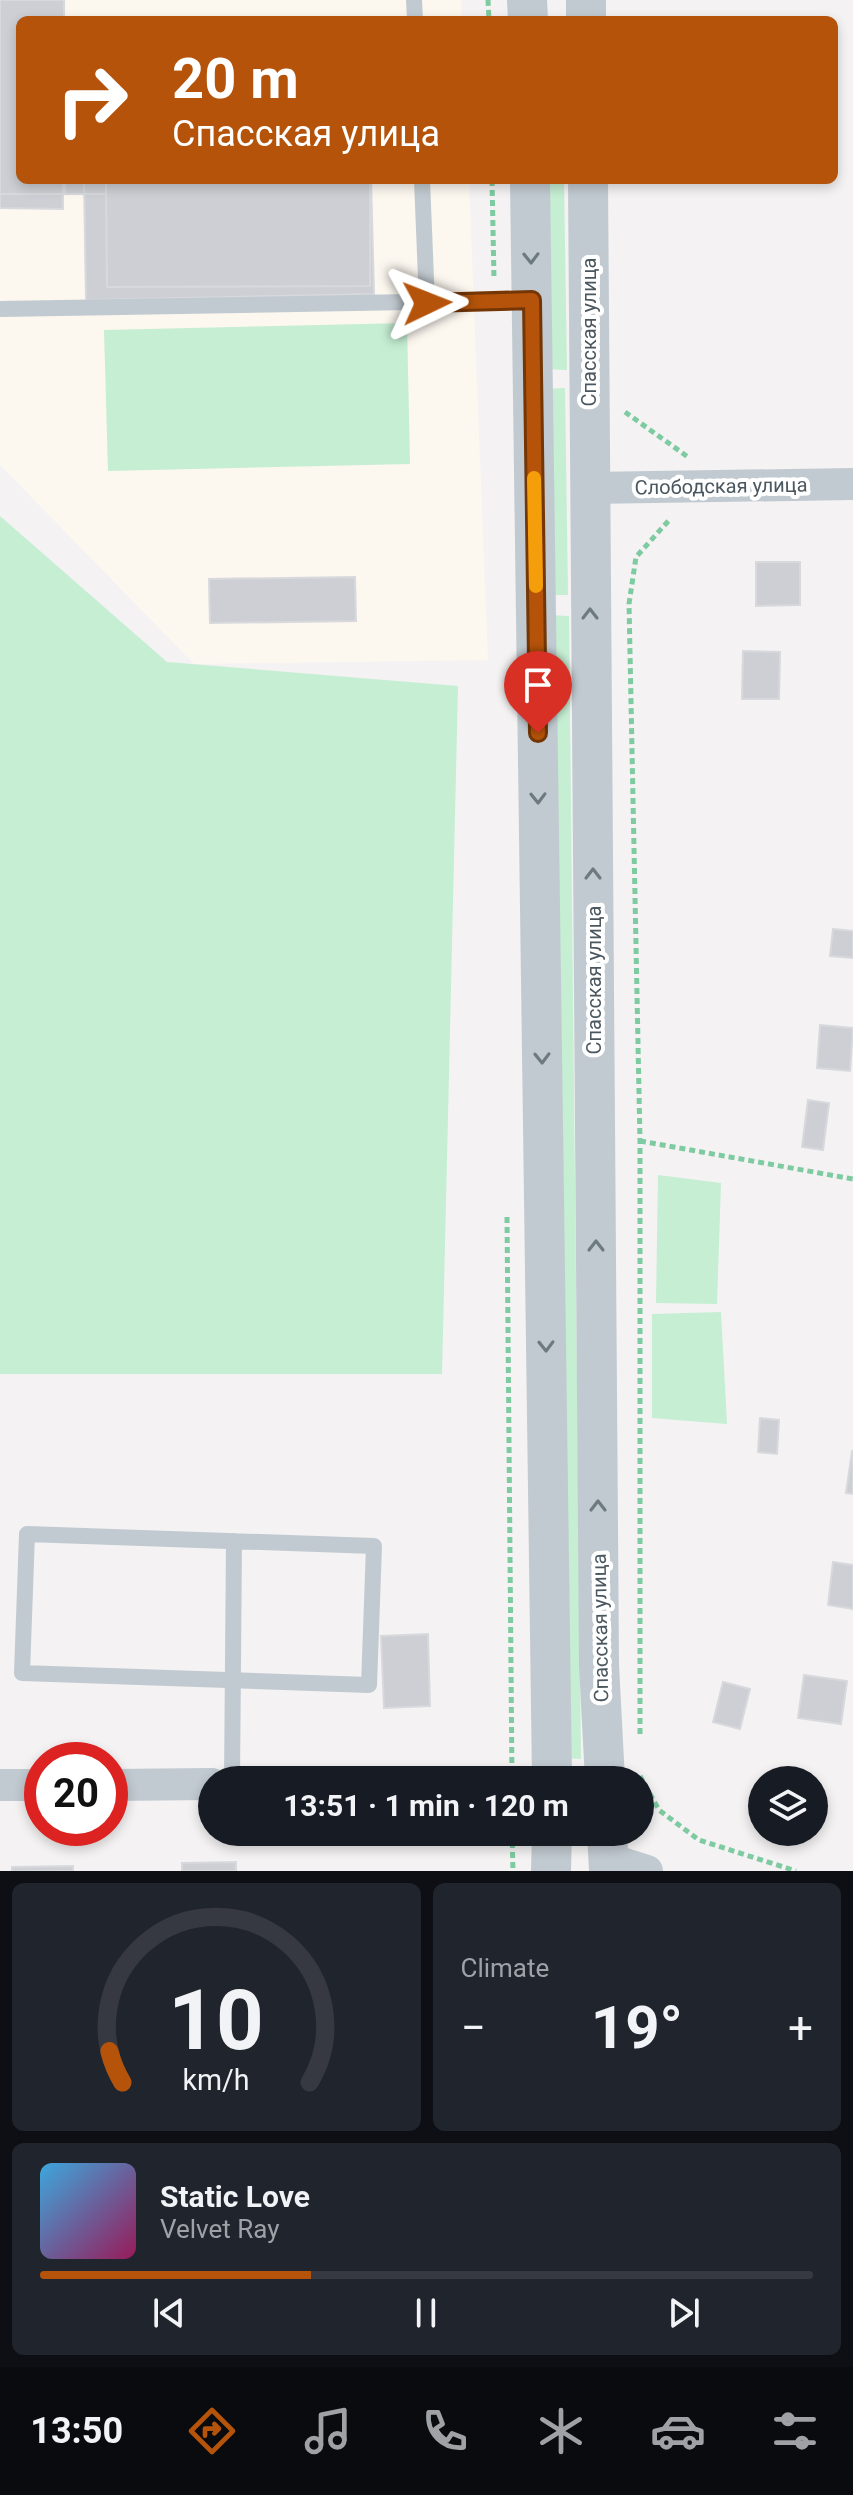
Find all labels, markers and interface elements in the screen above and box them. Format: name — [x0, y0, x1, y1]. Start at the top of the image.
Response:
text: 20 m — [172, 46, 299, 112]
icon: right — [40, 48, 144, 152]
text: Спасская улица — [172, 113, 440, 155]
one-way arrow — [522, 252, 540, 265]
street label: Спасская улица — [577, 258, 601, 406]
position arrow — [385, 261, 469, 345]
street label: Слободская улица — [634, 472, 808, 500]
one-way arrow — [582, 607, 599, 620]
pin — [504, 651, 572, 733]
icon: arrive — [516, 663, 560, 707]
one-way arrow — [530, 792, 547, 805]
one-way arrow — [584, 867, 602, 880]
street label: Спасская улица — [582, 906, 606, 1054]
one-way arrow — [533, 1052, 551, 1065]
one-way arrow — [587, 1239, 605, 1252]
one-way arrow — [537, 1340, 555, 1353]
one-way arrow — [589, 1499, 607, 1512]
street label: Спасская улица — [587, 1553, 613, 1703]
speed limit sign: 20 — [24, 1742, 128, 1846]
map controls — [748, 1766, 828, 1846]
button: layers — [748, 1766, 828, 1846]
text: 13:51 · 1 min · 120 m — [283, 1788, 569, 1823]
text: Climate — [461, 1953, 549, 1983]
text: 10 — [169, 1972, 264, 2069]
text: 19° — [591, 1992, 683, 2063]
text: − — [461, 2002, 486, 2054]
text: + — [788, 2002, 813, 2054]
text: km/h — [183, 2063, 250, 2097]
text: Static Love — [160, 2179, 310, 2214]
text: Velvet Ray — [160, 2214, 280, 2244]
icon: previous — [147, 2291, 191, 2335]
icon: pause — [404, 2291, 448, 2335]
icon: next — [662, 2291, 706, 2335]
icon: directions — [184, 2403, 240, 2459]
icon: music — [300, 2403, 356, 2459]
icon: phone — [417, 2403, 473, 2459]
icon: climate — [533, 2403, 589, 2459]
icon: car — [650, 2403, 706, 2459]
icon: filters — [767, 2403, 823, 2459]
text: 13:50 — [30, 2410, 123, 2452]

